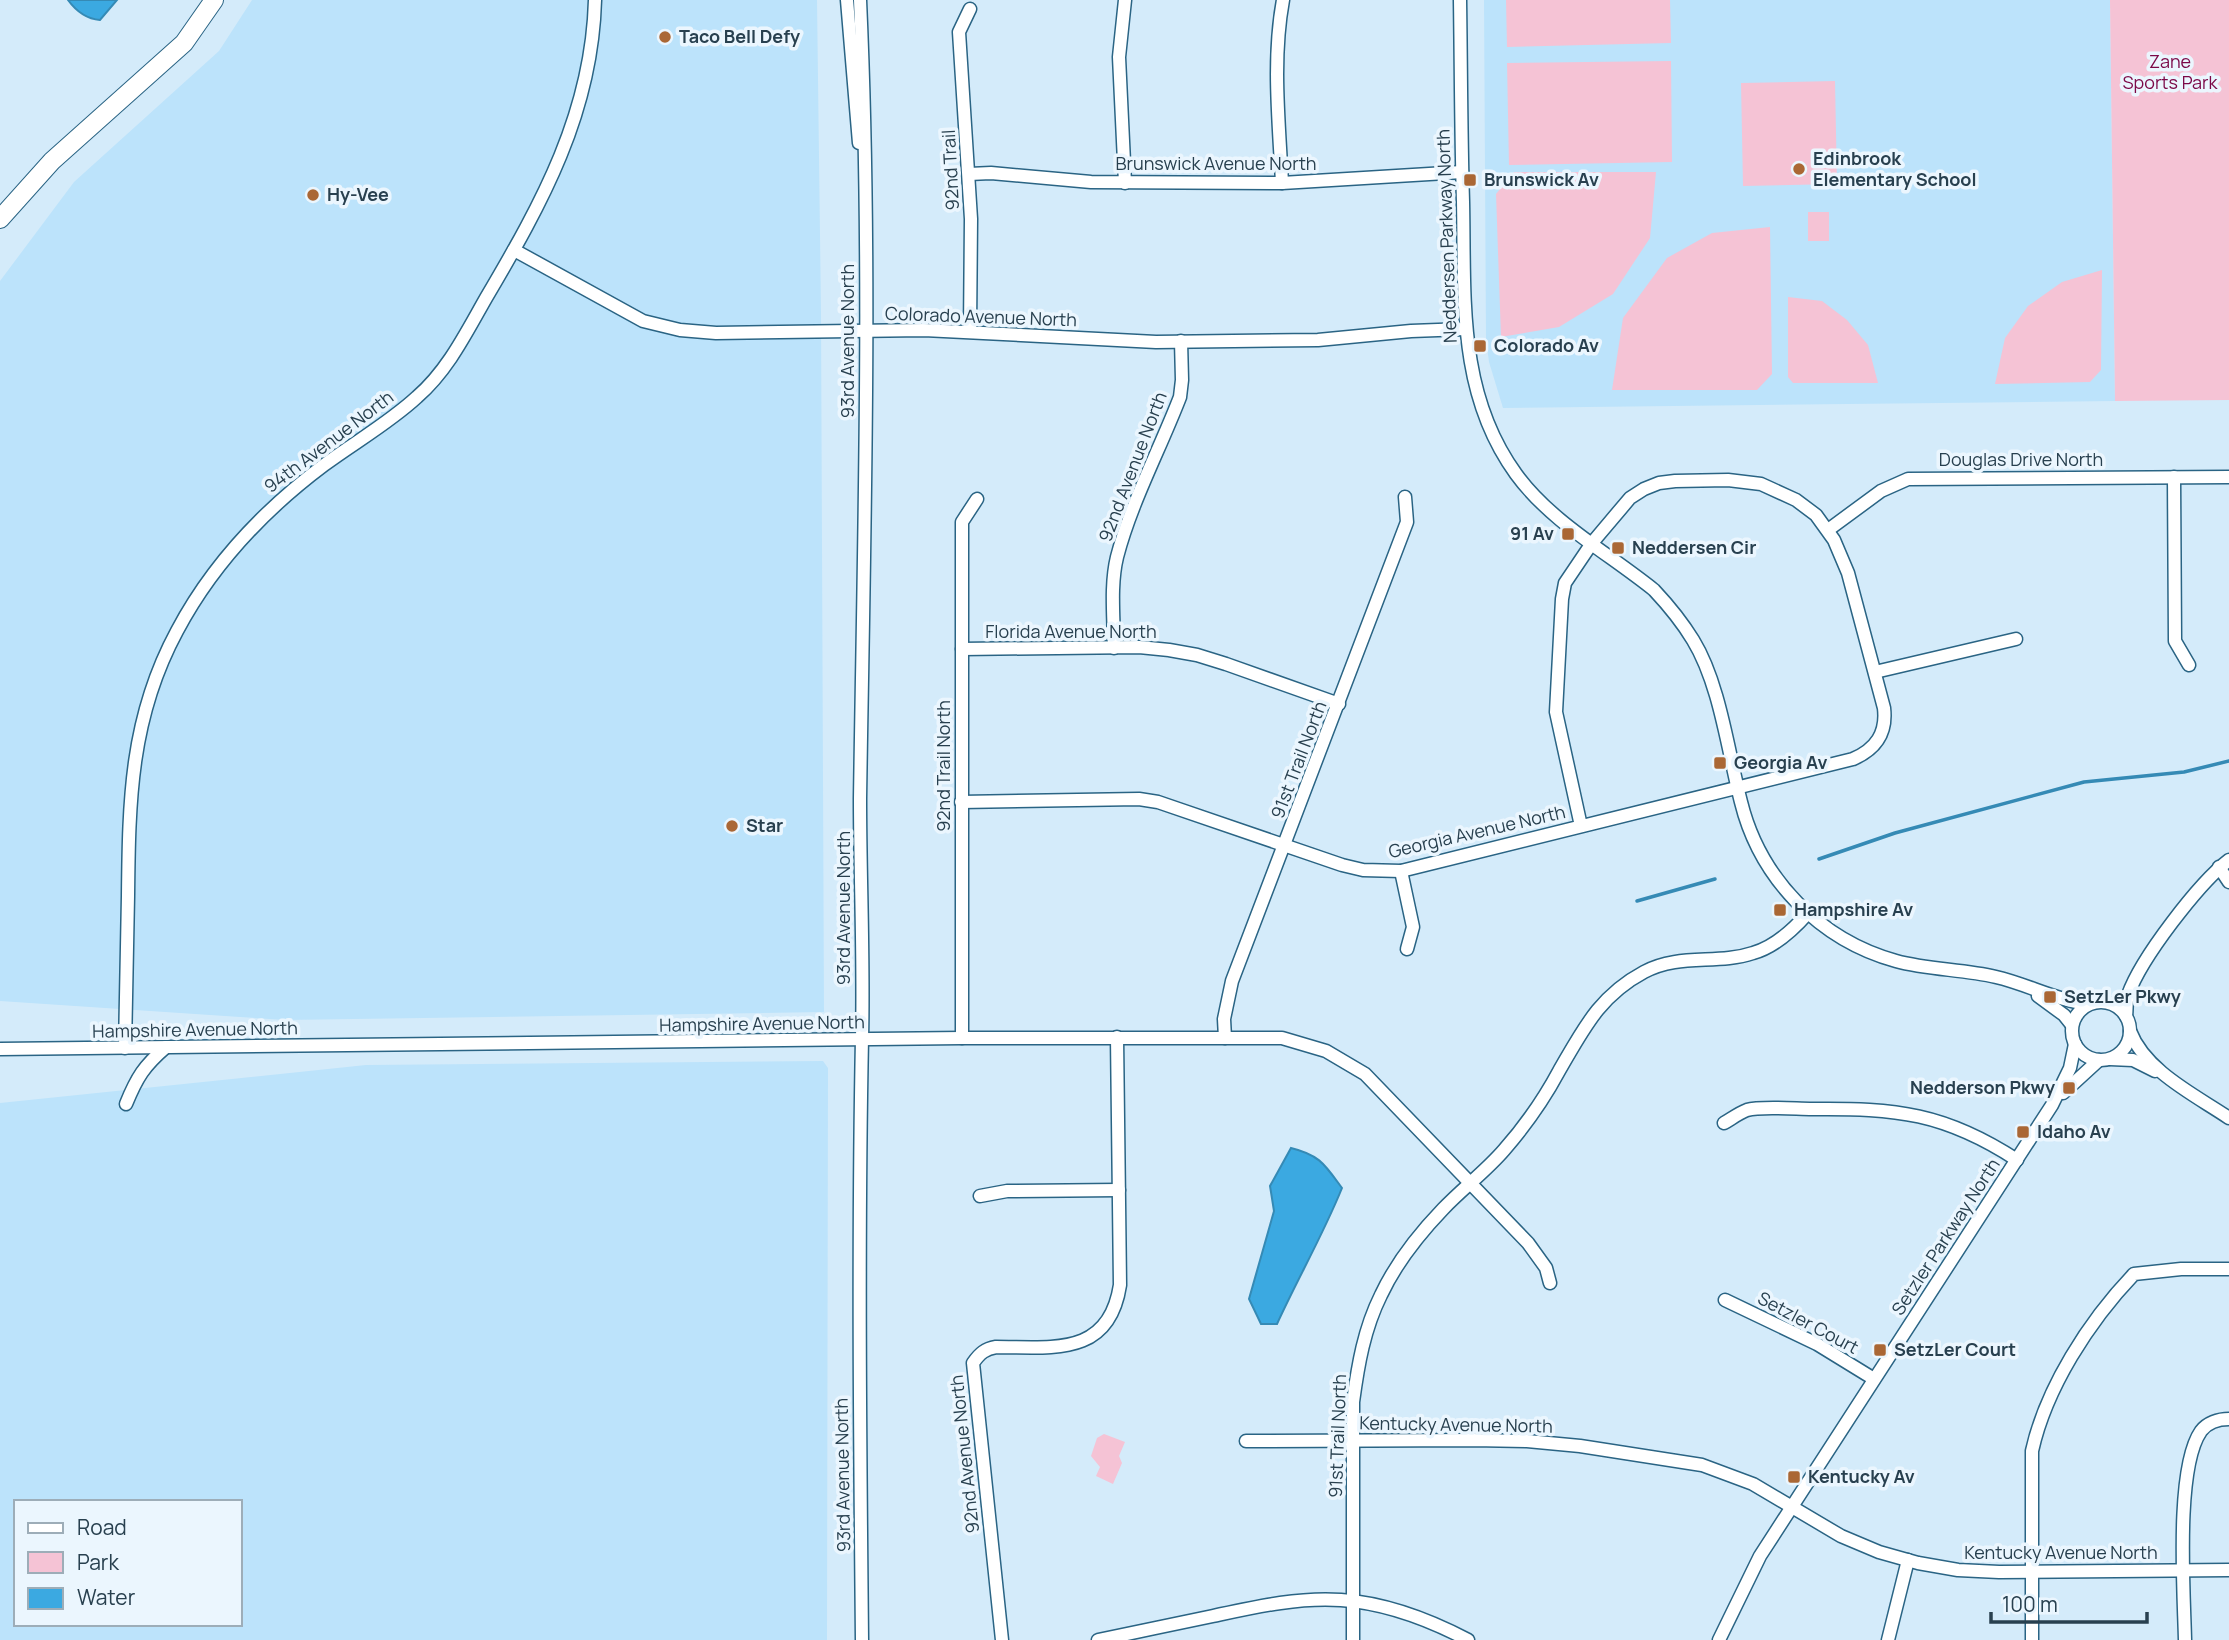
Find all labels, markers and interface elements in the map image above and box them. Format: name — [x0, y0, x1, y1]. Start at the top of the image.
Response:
place label: Taco Bell Defy — [679, 24, 800, 48]
marker: Taco Bell Defy — [657, 29, 673, 45]
park label: Zane Sports Park — [2122, 49, 2219, 94]
street label: 92nd Trail — [936, 129, 964, 211]
street label: Neddersen Parkway North — [1430, 129, 1462, 343]
place label: Edinbrook Elementary School — [1813, 146, 1976, 191]
street label: Brunswick Avenue North — [1115, 151, 1317, 175]
marker: Edinbrook Elementary School — [1791, 161, 1807, 177]
place label: Brunswick Av — [1484, 167, 1599, 191]
marker: Brunswick Av — [1462, 172, 1478, 188]
place label: Hy-Vee — [327, 182, 389, 206]
marker: Hy-Vee — [305, 187, 321, 203]
street label: 93rd Avenue North — [835, 264, 859, 418]
street label: Colorado Avenue North — [885, 301, 1077, 331]
place label: Colorado Av — [1494, 333, 1599, 357]
marker: Colorado Av — [1472, 338, 1488, 354]
street label: 94th Avenue North — [259, 385, 398, 498]
street label: 92nd Avenue North — [1092, 388, 1172, 545]
street label: Douglas Drive North — [1939, 447, 2103, 471]
place label: 91 Av — [1510, 521, 1554, 545]
marker: 91 Av — [1560, 526, 1576, 542]
place label: Neddersen Cir — [1632, 535, 1756, 559]
marker: Neddersen Cir — [1610, 540, 1626, 556]
street label: Florida Avenue North — [985, 619, 1157, 643]
street label: 91st Trail North — [1265, 698, 1331, 822]
street label: 92nd Trail North — [931, 700, 955, 832]
place label: Georgia Av — [1734, 750, 1827, 774]
marker: Georgia Av — [1712, 755, 1728, 771]
street label: Georgia Avenue North — [1386, 799, 1568, 863]
place label: Star — [746, 813, 783, 837]
marker: Star — [724, 818, 740, 834]
street label: 93rd Avenue North — [831, 831, 855, 985]
place label: Hampshire Av — [1794, 897, 1913, 921]
marker: Hampshire Av — [1772, 902, 1788, 918]
place label: SetzLer Pkwy — [2064, 984, 2181, 1008]
marker: SetzLer Pkwy — [2042, 989, 2058, 1005]
street label: Hampshire Avenue North — [659, 1009, 865, 1037]
street label: Hampshire Avenue North — [92, 1015, 298, 1043]
place label: Nedderson Pkwy — [1910, 1075, 2055, 1099]
marker: Nedderson Pkwy — [2061, 1080, 2077, 1096]
place label: Idaho Av — [2037, 1119, 2111, 1143]
marker: Idaho Av — [2015, 1124, 2031, 1140]
street label: Setzler Parkway North — [1885, 1154, 2005, 1319]
street label: Setzler Court — [1754, 1285, 1863, 1359]
place label: SetzLer Court — [1894, 1337, 2016, 1361]
marker: SetzLer Court — [1872, 1342, 1888, 1358]
street label: 92nd Avenue North — [944, 1374, 984, 1534]
street label: 91st Trail North — [1323, 1374, 1351, 1498]
street label: 93rd Avenue North — [829, 1398, 855, 1552]
street label: Kentucky Avenue North — [1359, 1410, 1553, 1438]
place label: Kentucky Av — [1808, 1464, 1915, 1488]
marker: Kentucky Av — [1786, 1469, 1802, 1485]
legend — [14, 1500, 242, 1626]
text: Road — [77, 1513, 127, 1541]
street label: Kentucky Avenue North — [1964, 1540, 2158, 1564]
text: Park — [77, 1548, 119, 1576]
scale bar — [1991, 1580, 2147, 1624]
text: Water — [77, 1583, 136, 1611]
text: 100 m — [2002, 1590, 2058, 1618]

